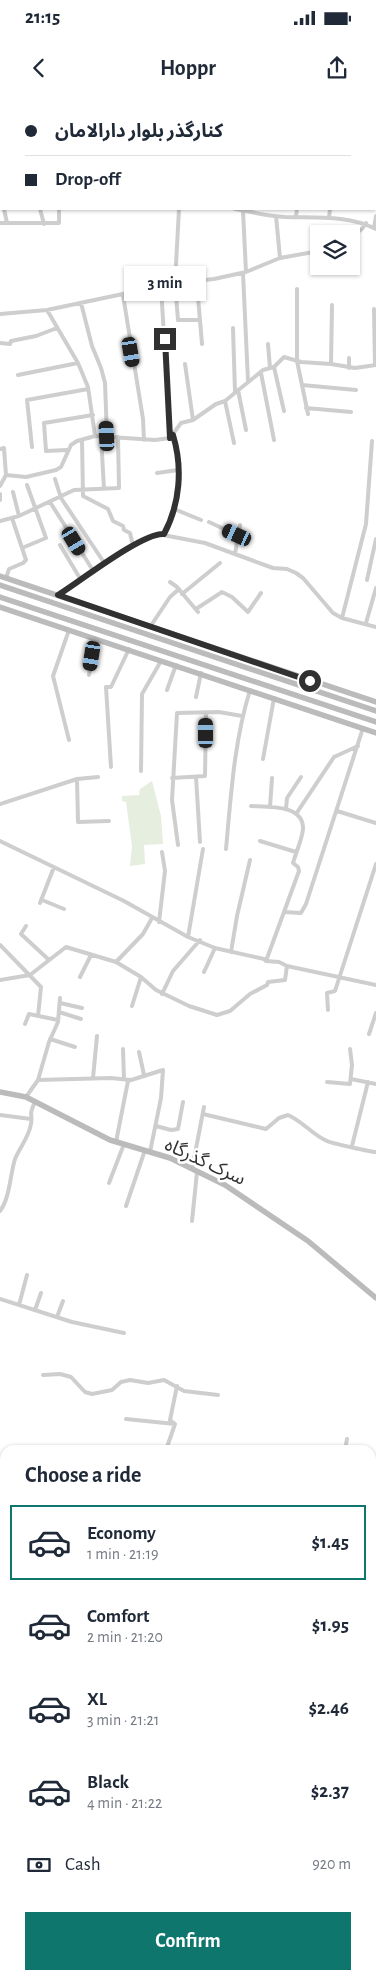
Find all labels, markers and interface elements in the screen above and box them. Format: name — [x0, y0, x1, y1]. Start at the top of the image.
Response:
text: 21:15 — [25, 8, 60, 27]
icon: back — [25, 54, 53, 82]
icon: share — [323, 54, 351, 82]
text: Hoppr — [160, 57, 216, 79]
text: کنارگذر بلوار دارالامان — [55, 122, 223, 141]
text: Drop-off — [55, 170, 120, 189]
map controls — [310, 225, 360, 275]
button: layers — [310, 225, 360, 275]
callout: 3 min — [124, 266, 206, 302]
text: 3 min — [148, 275, 182, 291]
route end — [154, 328, 176, 350]
car — [121, 336, 140, 368]
car — [98, 421, 115, 451]
car — [220, 522, 253, 548]
car — [59, 524, 88, 558]
car — [82, 640, 101, 672]
route start — [299, 670, 321, 692]
car — [198, 718, 213, 748]
street label: سرک گذرگاه — [161, 1134, 249, 1190]
text: Choose a ride — [25, 1464, 141, 1486]
icon: car — [27, 1520, 72, 1565]
text: Economy — [87, 1524, 156, 1543]
text: $1.45 — [311, 1533, 349, 1552]
text: 1 min · 21:19 — [87, 1546, 159, 1562]
icon: car — [27, 1603, 72, 1648]
text: Comfort — [87, 1607, 149, 1626]
text: $1.95 — [312, 1616, 349, 1635]
text: 2 min · 21:20 — [87, 1629, 163, 1645]
icon: car — [27, 1686, 72, 1731]
text: XL — [87, 1690, 107, 1709]
text: $2.46 — [308, 1699, 349, 1718]
text: 3 min · 21:21 — [87, 1712, 159, 1728]
icon: car — [27, 1769, 72, 1814]
text: Black — [87, 1773, 129, 1792]
text: $2.37 — [311, 1782, 349, 1801]
text: 4 min · 21:22 — [87, 1795, 162, 1811]
icon: cash — [25, 1851, 53, 1879]
text: Cash — [65, 1855, 101, 1874]
text: 920 m — [312, 1856, 351, 1872]
button: Confirm — [25, 1912, 351, 1970]

